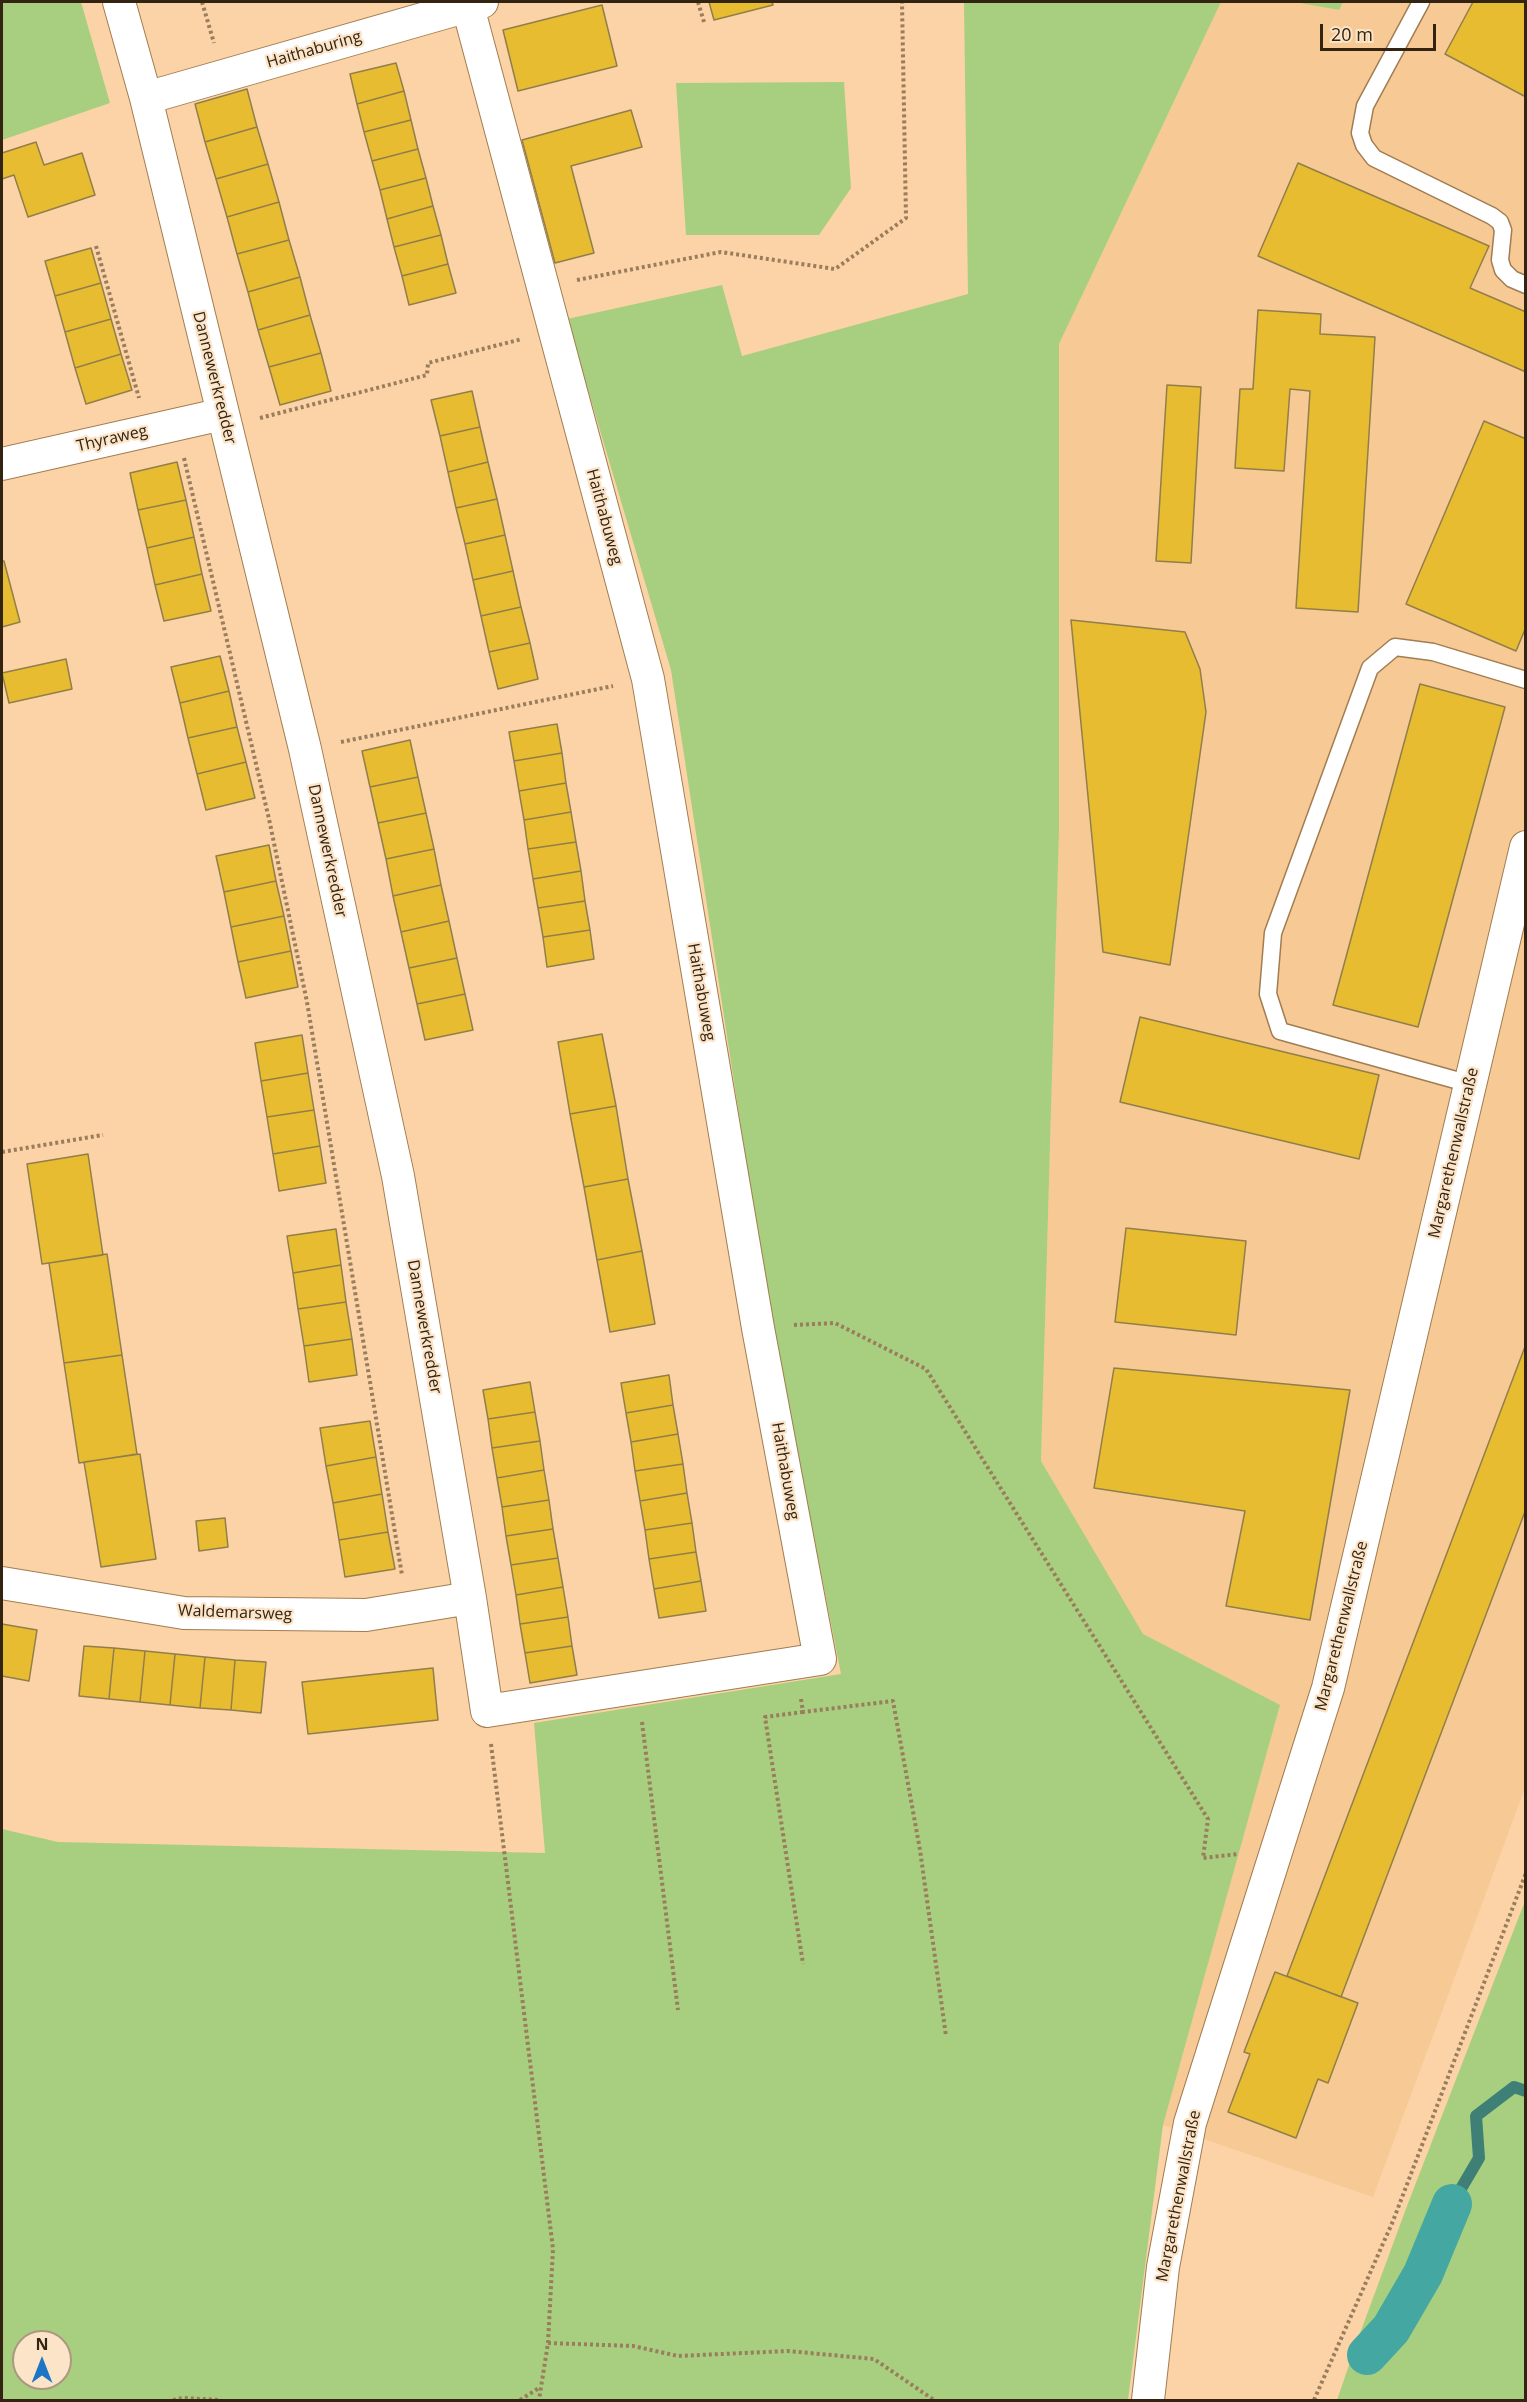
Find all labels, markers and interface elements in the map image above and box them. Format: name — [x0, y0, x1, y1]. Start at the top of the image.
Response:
scale bar — [1323, 12, 1438, 50]
text: 20 m — [1331, 22, 1373, 46]
street label: Haithaburing — [264, 27, 364, 73]
street label: Dannewerkredder — [188, 310, 240, 446]
street label: Thyraweg — [75, 422, 149, 456]
street label: Haithabuweg — [582, 467, 626, 567]
street label: Dannewerkredder — [303, 782, 351, 920]
street label: Haithabuweg — [683, 942, 719, 1042]
street label: Margarethenwallstraße — [1425, 1066, 1483, 1240]
street label: Dannewerkredder — [403, 1258, 445, 1396]
street label: Haithabuweg — [767, 1421, 803, 1521]
street label: Margarethenwallstraße — [1312, 1539, 1372, 1713]
street label: Waldemarsweg — [177, 1601, 293, 1625]
street label: Margarethenwallstraße — [1153, 2109, 1205, 2283]
north arrow — [12, 2330, 72, 2390]
text: N — [35, 2333, 49, 2355]

